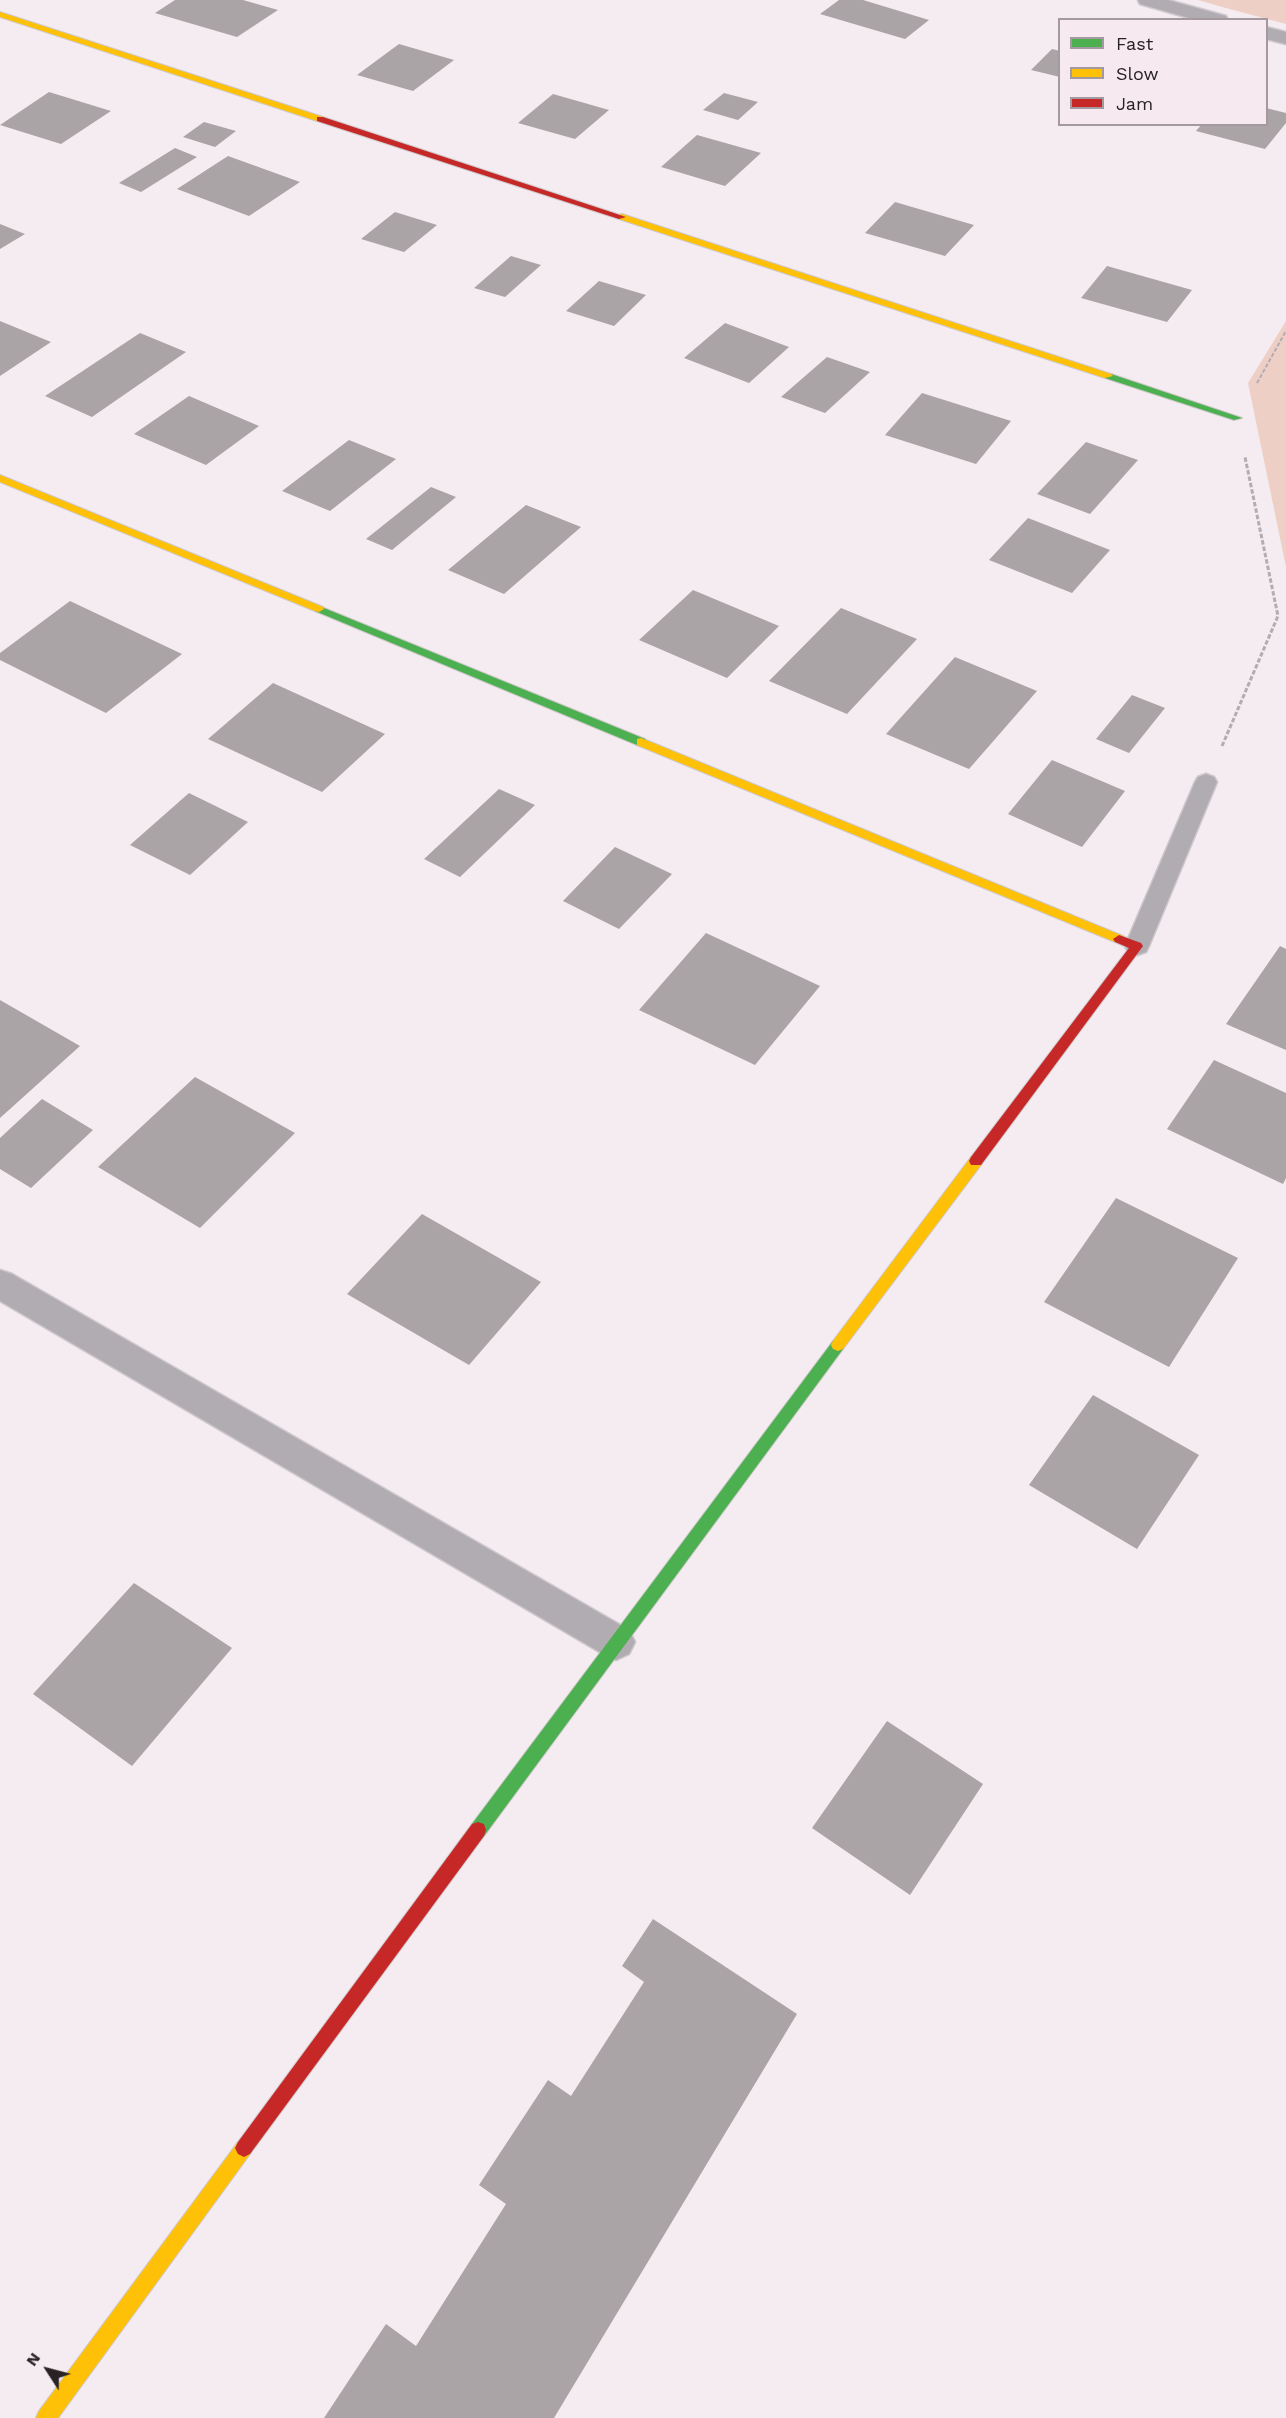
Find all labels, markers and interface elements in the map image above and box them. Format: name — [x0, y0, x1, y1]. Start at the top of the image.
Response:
legend — [1058, 18, 1268, 126]
text: Fast — [1116, 33, 1153, 54]
text: Slow — [1116, 63, 1159, 84]
text: Jam — [1116, 93, 1153, 114]
north arrow — [18, 2340, 78, 2400]
text: N — [22, 2349, 44, 2370]

